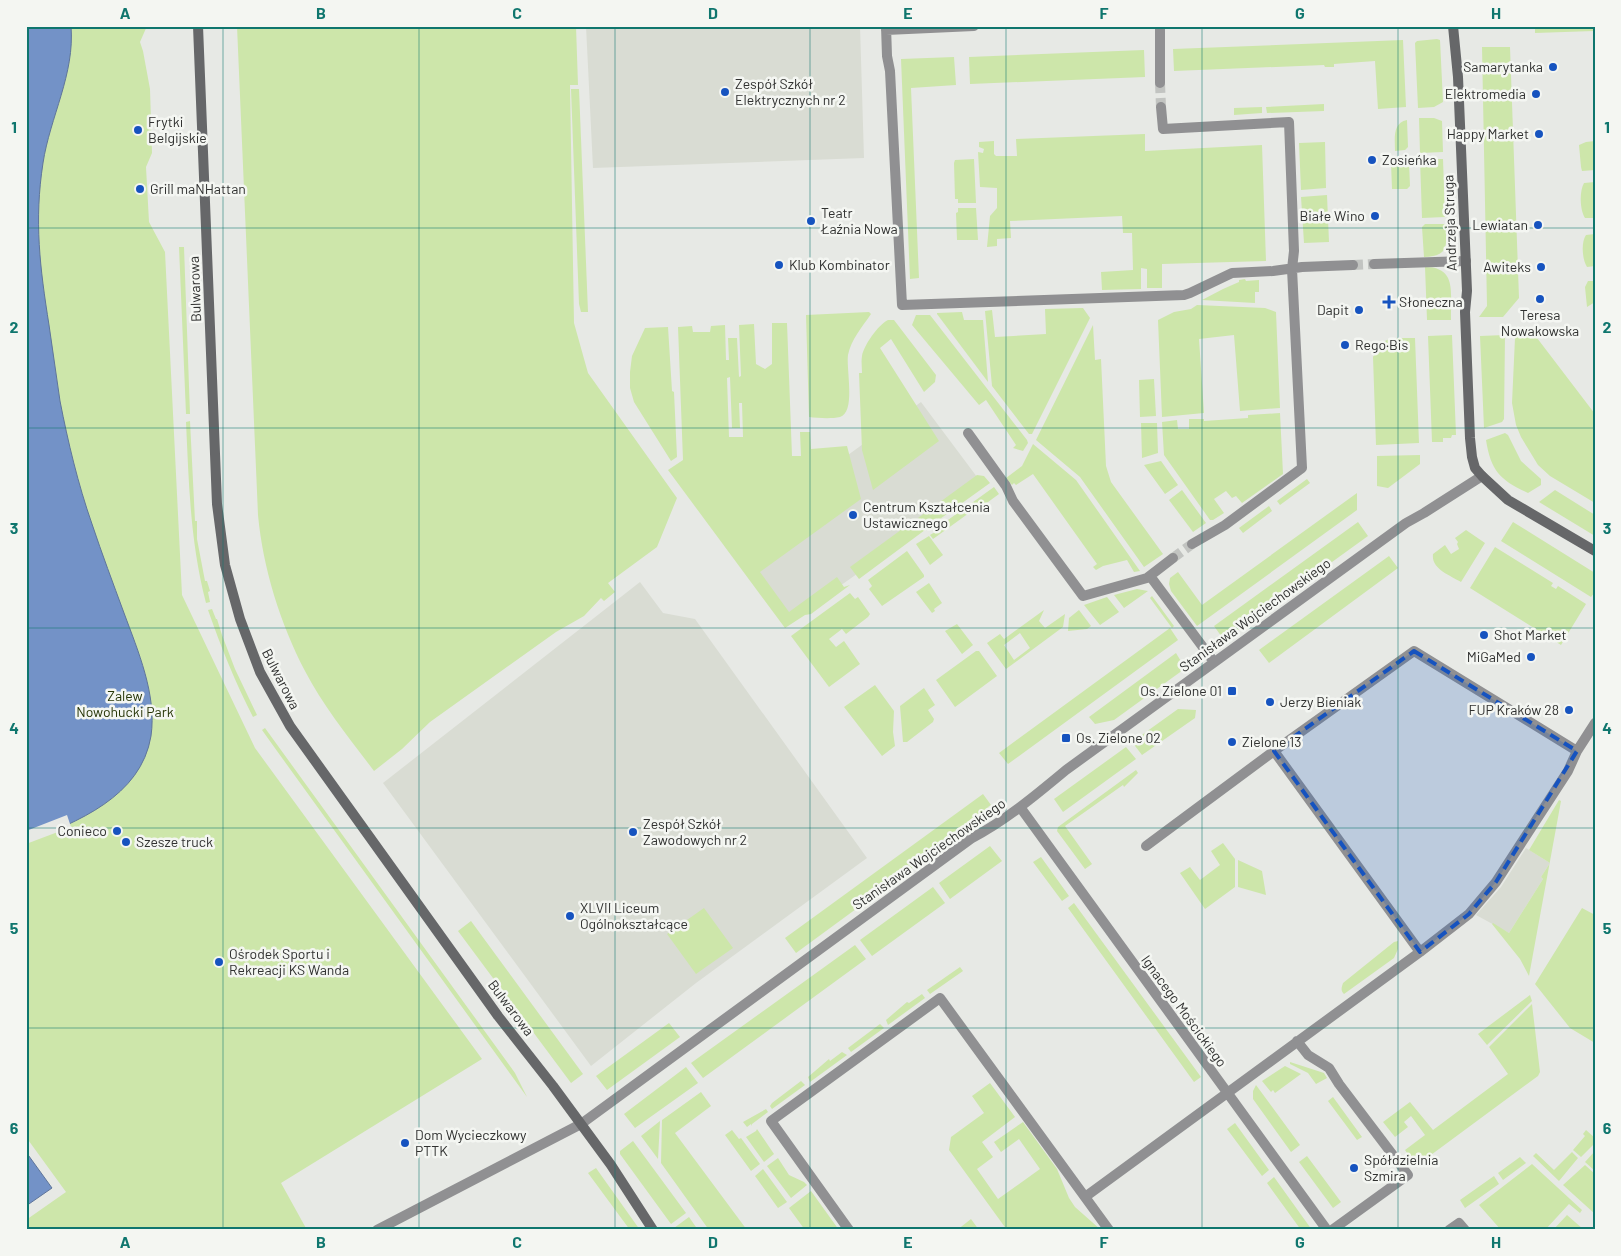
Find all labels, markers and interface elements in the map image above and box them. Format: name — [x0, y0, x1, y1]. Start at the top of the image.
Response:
text: A — [120, 3, 131, 22]
text: B — [316, 3, 326, 22]
text: C — [512, 3, 522, 22]
text: D — [708, 3, 718, 22]
text: E — [903, 3, 913, 22]
text: F — [1100, 3, 1109, 22]
text: G — [1295, 3, 1305, 22]
text: H — [1491, 3, 1501, 22]
place label: Samarytanka — [1463, 58, 1543, 75]
marker: Samarytanka — [1547, 61, 1559, 73]
place label: Zespół Szkół Elektrycznych nr 2 — [735, 75, 846, 108]
place label: Elektromedia — [1445, 85, 1526, 102]
marker: Zespół Szkół Elektrycznych nr 2 — [719, 86, 731, 98]
marker: Elektromedia — [1530, 88, 1542, 100]
place label: Frytki Belgijskie — [148, 113, 207, 146]
text: 1 — [11, 117, 17, 136]
text: 1 — [1604, 117, 1610, 136]
marker: Frytki Belgijskie — [132, 124, 144, 136]
place label: Happy Market — [1447, 125, 1529, 142]
marker: Happy Market — [1533, 128, 1545, 140]
place label: Zosieńka — [1382, 151, 1437, 168]
marker: Zosieńka — [1366, 154, 1378, 166]
street label: Andrzeja Struga — [1439, 175, 1460, 271]
place label: Grill maNHattan — [150, 180, 246, 197]
marker: Grill maNHattan — [134, 183, 146, 195]
place label: Teatr Łaźnia Nowa — [820, 204, 898, 237]
place label: Białe Wino — [1300, 207, 1365, 224]
marker: Białe Wino — [1369, 210, 1381, 222]
marker: Teatr Łaźnia Nowa — [805, 215, 817, 227]
place label: Lewiatan — [1472, 216, 1528, 233]
marker: Lewiatan — [1532, 219, 1544, 231]
street label: Bulwarowa — [185, 256, 204, 322]
place label: Klub Kombinator — [789, 256, 890, 273]
place label: Awiteks — [1483, 258, 1531, 275]
marker: Klub Kombinator — [773, 259, 785, 271]
marker: Awiteks — [1535, 261, 1547, 273]
place label: Słoneczna — [1399, 293, 1463, 310]
marker: Teresa Nowakowska — [1534, 293, 1546, 305]
marker: Słoneczna — [1383, 296, 1395, 308]
place label: Dapit — [1317, 301, 1349, 318]
marker: Dapit — [1353, 304, 1365, 316]
place label: Teresa Nowakowska — [1501, 306, 1579, 339]
text: 2 — [10, 317, 19, 336]
text: 2 — [1603, 317, 1612, 336]
place label: Rego·Bis — [1355, 336, 1408, 353]
marker: Rego·Bis — [1339, 339, 1351, 351]
place label: Centrum Kształcenia Ustawicznego — [863, 498, 990, 531]
marker: Centrum Kształcenia Ustawicznego — [847, 509, 859, 521]
text: 3 — [10, 518, 18, 537]
text: 3 — [1603, 518, 1611, 537]
street label: Stanisława Wojciechowskiego — [1176, 554, 1334, 675]
place label: Shot Market — [1494, 626, 1567, 643]
marker: Shot Market — [1478, 629, 1490, 641]
street label: Bulwarowa — [259, 646, 304, 712]
place label: MiGaMed — [1467, 648, 1521, 665]
marker: MiGaMed — [1525, 651, 1537, 663]
place label: Os. Zielone 01 — [1140, 682, 1222, 699]
marker: Os. Zielone 01 — [1226, 685, 1238, 697]
park label: Zalew Nowohucki Park — [76, 687, 174, 720]
place label: Jerzy Bieniak — [1280, 693, 1361, 710]
marker: Jerzy Bieniak — [1264, 696, 1276, 708]
place label: FUP Kraków 28 — [1468, 701, 1559, 718]
marker: FUP Kraków 28 — [1563, 704, 1575, 716]
text: 4 — [9, 718, 19, 737]
text: 4 — [1602, 718, 1612, 737]
place label: Os. Zielone 02 — [1076, 729, 1161, 746]
marker: Os. Zielone 02 — [1060, 732, 1072, 744]
place label: Zielone 13 — [1242, 733, 1301, 750]
marker: Zielone 13 — [1226, 736, 1238, 748]
street label: Stanisława Wojciechowskiego — [849, 794, 1008, 913]
place label: Zespół Szkół Zawodowych nr 2 — [643, 815, 747, 848]
place label: Conieco — [57, 822, 107, 839]
marker: Conieco — [111, 825, 123, 837]
marker: Zespół Szkół Zawodowych nr 2 — [627, 826, 639, 838]
place label: Szesze truck — [136, 833, 213, 850]
marker: Szesze truck — [120, 836, 132, 848]
place label: XLVII Liceum Ogólnokształcące — [580, 899, 688, 932]
marker: XLVII Liceum Ogólnokształcące — [564, 910, 576, 922]
text: 5 — [10, 918, 19, 937]
text: 5 — [1603, 918, 1612, 937]
place label: Ośrodek Sportu i Rekreacji KS Wanda — [229, 945, 349, 978]
street label: Ignacego Mościckiego — [1138, 951, 1231, 1070]
marker: Ośrodek Sportu i Rekreacji KS Wanda — [213, 956, 225, 968]
street label: Bulwarowa — [485, 976, 538, 1039]
text: 6 — [10, 1118, 19, 1137]
text: 6 — [1603, 1118, 1612, 1137]
place label: Dom Wycieczkowy PTTK — [415, 1126, 527, 1159]
marker: Dom Wycieczkowy PTTK — [399, 1137, 411, 1149]
place label: Spółdzielnia Szmira — [1364, 1151, 1439, 1184]
marker: Spółdzielnia Szmira — [1348, 1162, 1360, 1174]
text: A — [120, 1232, 131, 1251]
text: B — [316, 1232, 326, 1251]
text: C — [512, 1232, 522, 1251]
text: D — [708, 1232, 718, 1251]
text: E — [903, 1232, 913, 1251]
text: F — [1100, 1232, 1109, 1251]
text: G — [1295, 1232, 1305, 1251]
text: H — [1491, 1232, 1501, 1251]

